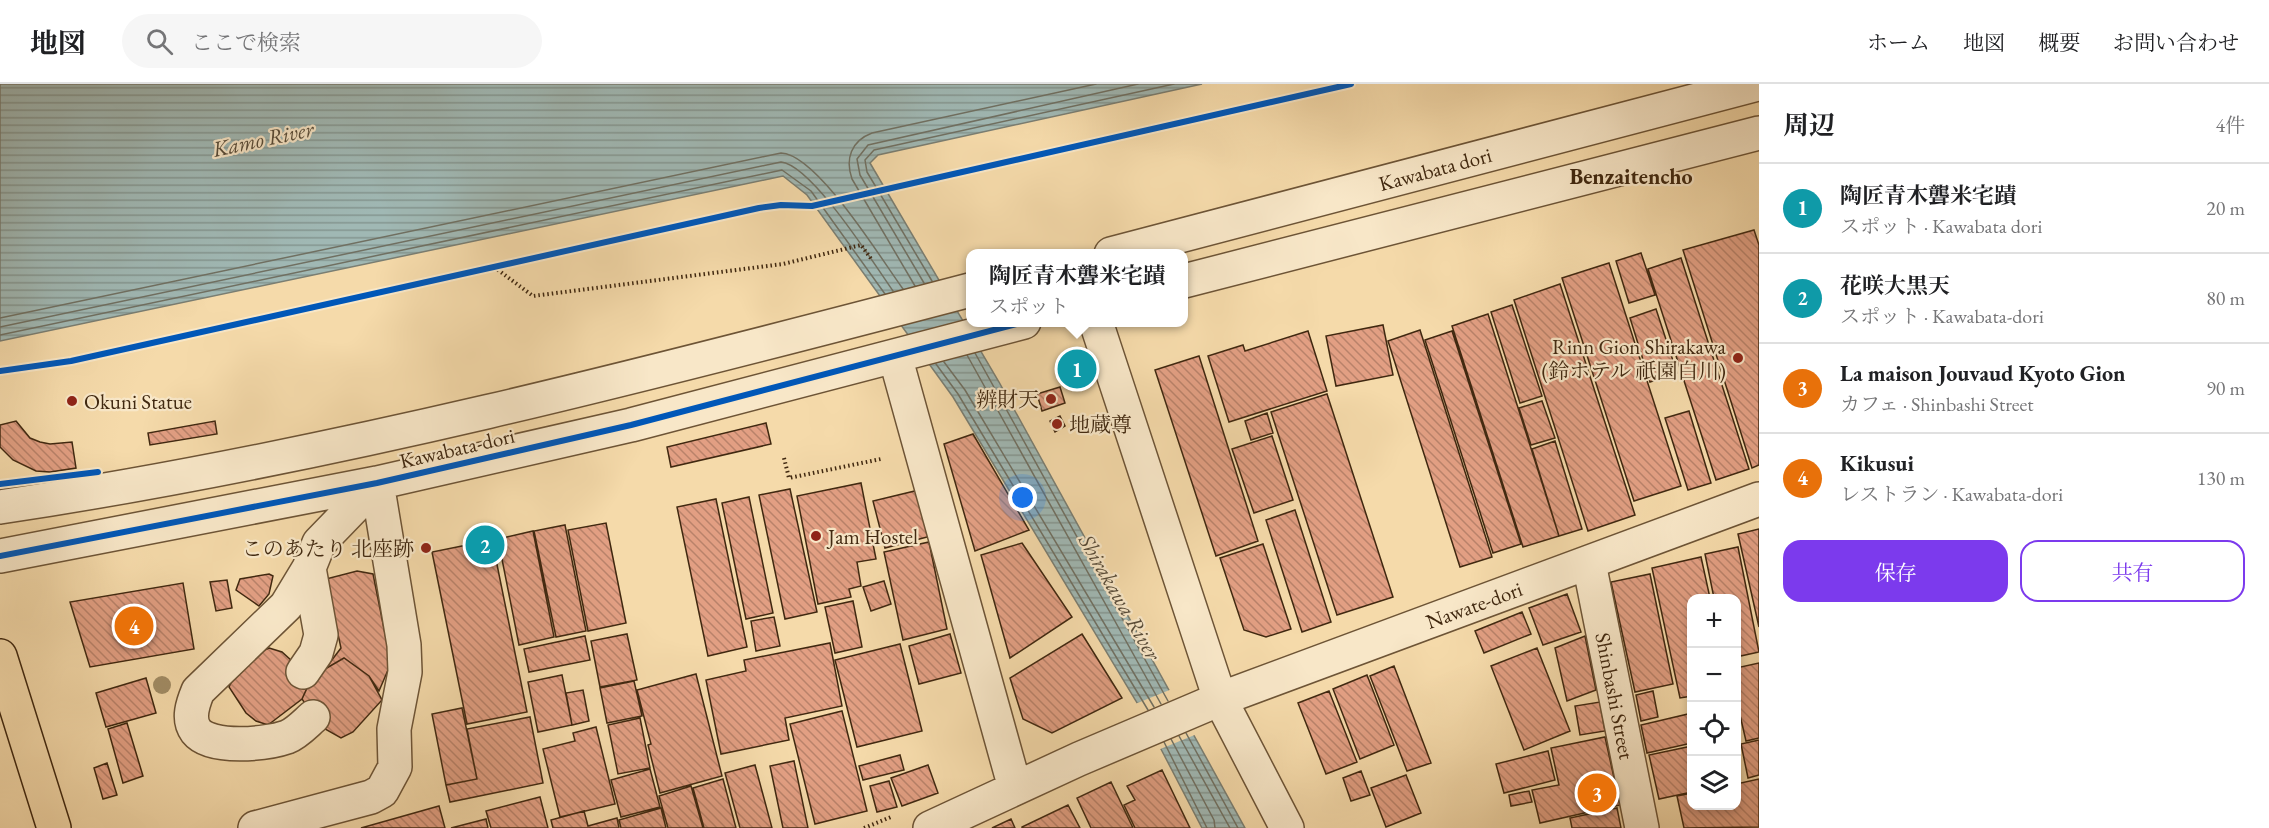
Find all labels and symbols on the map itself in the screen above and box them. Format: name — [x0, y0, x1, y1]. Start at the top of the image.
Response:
water label: Kamo River — [209, 114, 318, 164]
street label: Kawabata dori — [1376, 141, 1494, 197]
district label: Benzaitencho — [1569, 162, 1693, 191]
place label: Rinn Gion Shirakawa (鈴ホテル 祇園白川) — [1542, 333, 1727, 384]
pin: 1 — [1058, 346, 1096, 392]
marker: Rinn Gion Shirakawa (鈴ホテル 祇園白川) — [1731, 351, 1745, 365]
place label: 辨財天 — [976, 386, 1039, 413]
place label: Okuni Statue — [84, 388, 192, 415]
marker: 辨財天 — [1044, 392, 1058, 406]
marker: Okuni Statue — [65, 394, 79, 408]
place label: 地蔵尊 — [1069, 411, 1132, 438]
marker: 地蔵尊 — [1050, 417, 1064, 431]
street label: Kawabata-dori — [397, 422, 517, 474]
your location — [1008, 483, 1037, 512]
pin: 2 — [466, 522, 504, 568]
place label: Jam Hostel — [826, 523, 918, 550]
water label: Shirakawa River — [1072, 528, 1169, 667]
marker: Jam Hostel — [809, 529, 823, 543]
place label: このあたり 北座跡 — [242, 535, 414, 562]
marker: このあたり 北座跡 — [419, 541, 433, 555]
street label: Nawate-dori — [1422, 575, 1526, 635]
pin: 4 — [114, 604, 154, 648]
street label: Shinbashi Street — [1589, 630, 1641, 762]
pin: 3 — [1578, 770, 1616, 816]

